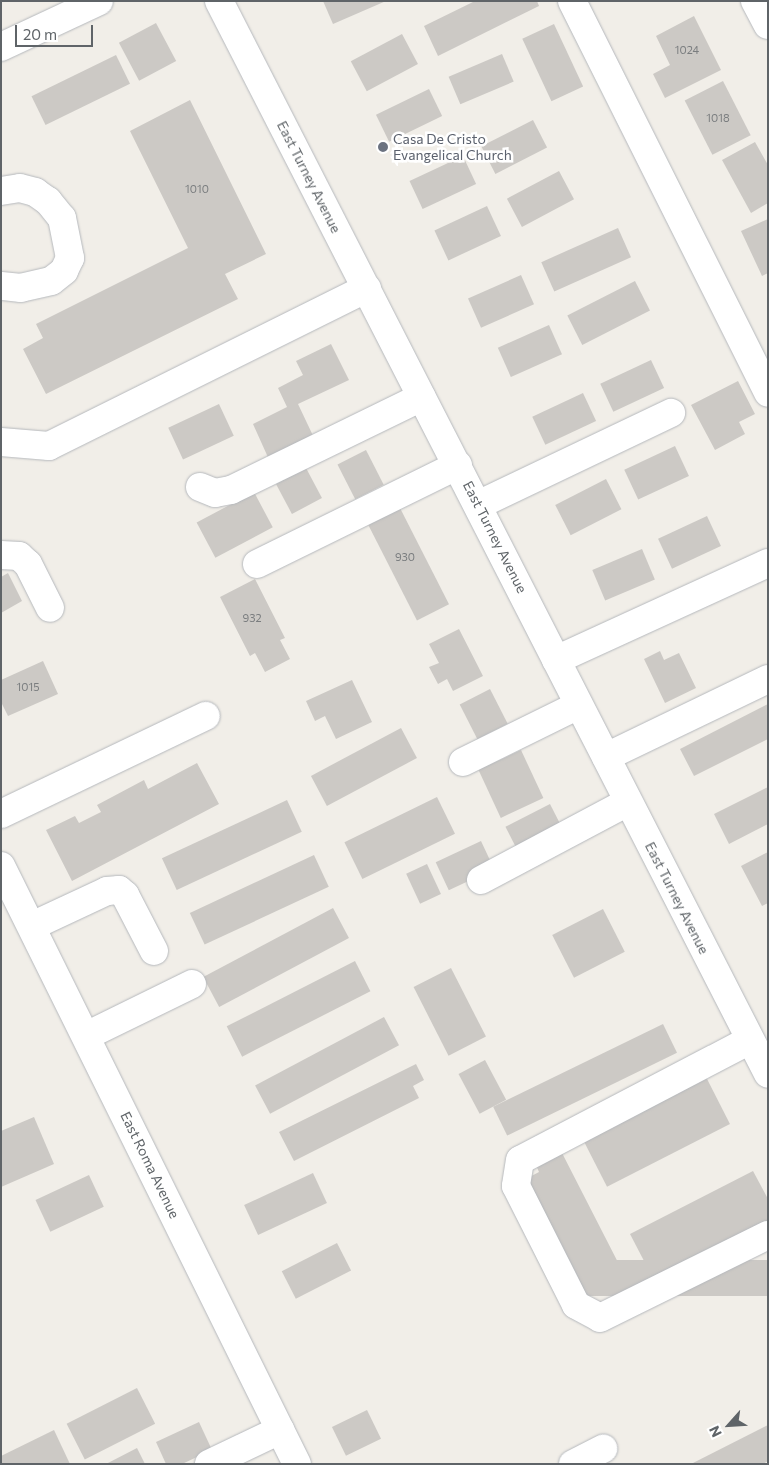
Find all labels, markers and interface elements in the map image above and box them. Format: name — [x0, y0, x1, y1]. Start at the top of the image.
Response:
scale bar — [18, 15, 95, 47]
text: 20 m — [23, 25, 57, 43]
house number: 1024 — [675, 43, 699, 57]
house number: 1018 — [706, 111, 730, 125]
street label: East Turney Avenue — [273, 118, 345, 236]
place label: Casa De Cristo Evangelical Church — [393, 131, 512, 164]
marker: Casa De Cristo Evangelical Church — [377, 141, 389, 153]
house number: 1010 — [185, 182, 209, 196]
street label: East Turney Avenue — [459, 478, 531, 596]
house number: 930 — [395, 550, 415, 564]
house number: 932 — [243, 611, 261, 625]
house number: 1015 — [17, 680, 39, 694]
street label: East Turney Avenue — [641, 839, 713, 957]
street label: East Roma Avenue — [117, 1109, 183, 1221]
north arrow — [704, 1400, 754, 1450]
text: N — [705, 1423, 725, 1440]

